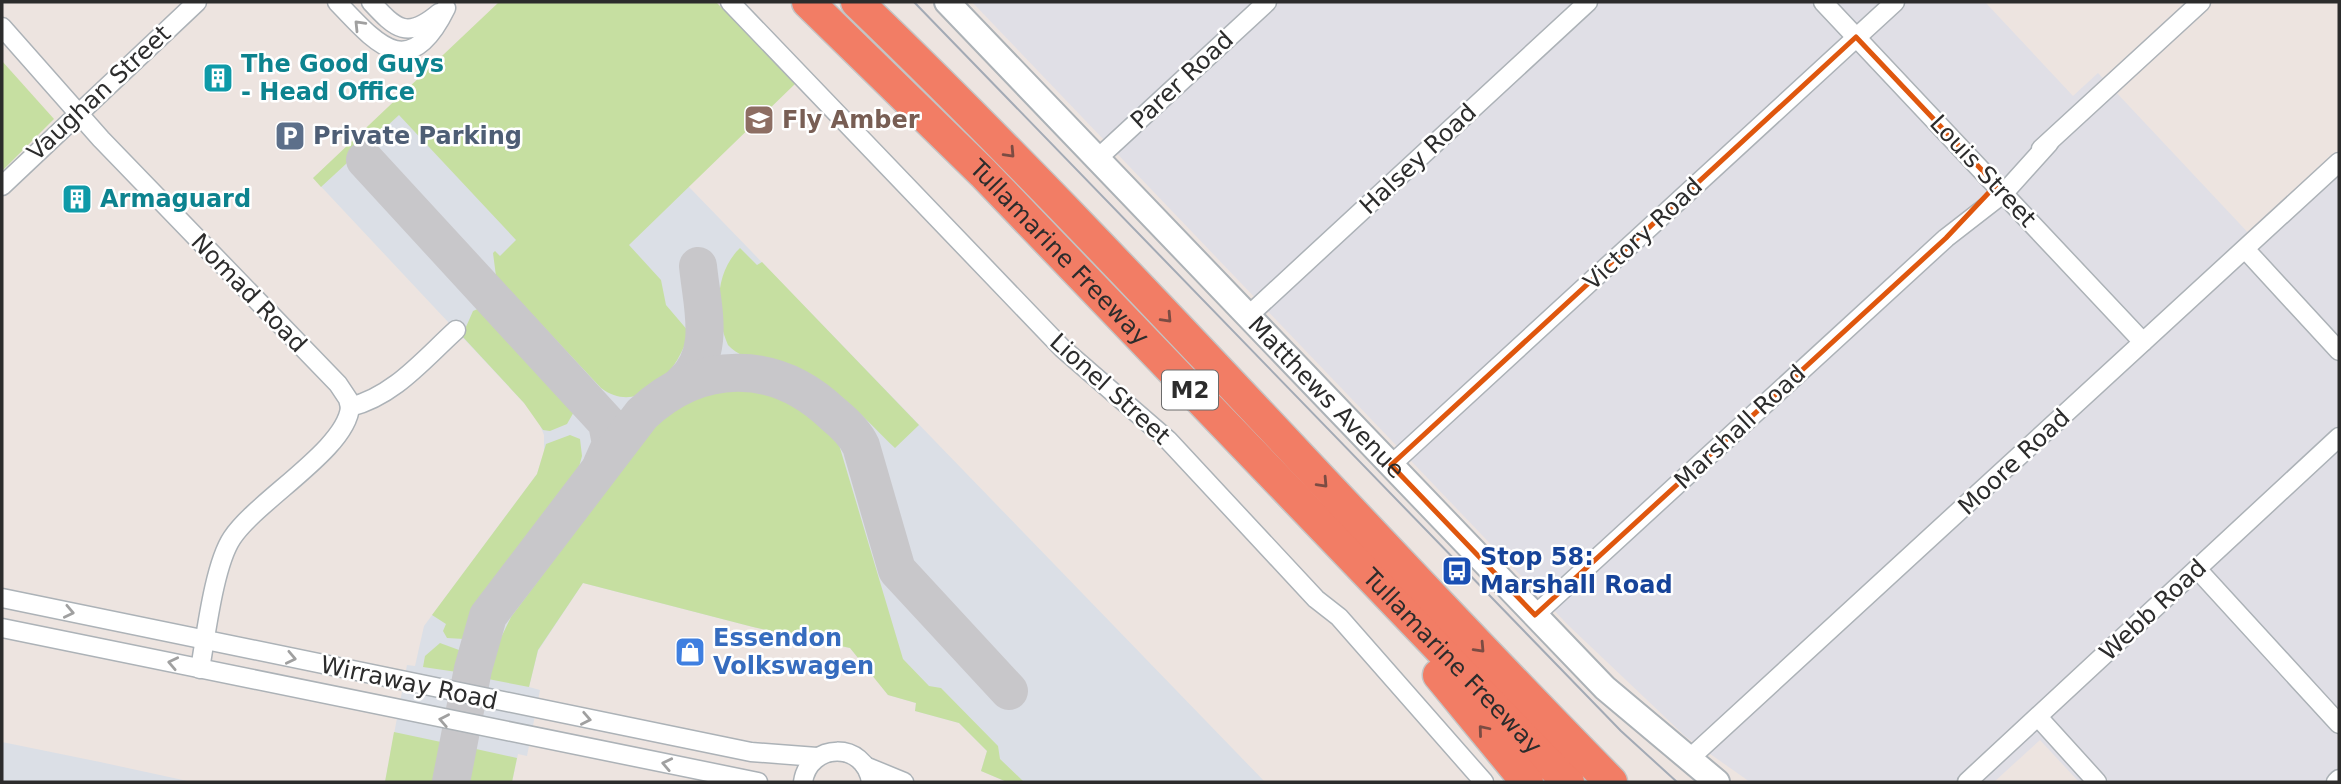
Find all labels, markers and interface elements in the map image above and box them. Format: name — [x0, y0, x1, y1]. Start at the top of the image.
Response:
street label: Vaughan Street — [22, 20, 176, 166]
one-way arrow — [354, 20, 367, 33]
street label: Parer Road — [1125, 25, 1239, 135]
place label: The Good Guys - Head Office — [241, 50, 444, 106]
building icon: The Good Guys - Head Office — [201, 61, 235, 95]
street label: Halsey Road — [1354, 98, 1482, 220]
school or university icon: Fly Amber — [742, 103, 776, 137]
place label: Fly Amber — [782, 106, 920, 134]
street label: Louis Street — [1924, 109, 2042, 233]
parking icon: Private Parking — [273, 119, 307, 153]
place label: Private Parking — [313, 122, 522, 150]
one-way arrow — [1002, 145, 1015, 158]
street label: Tullamarine Freeway — [963, 153, 1155, 351]
street label: Victory Road — [1578, 172, 1708, 296]
building icon: Armaguard — [60, 182, 94, 216]
place label: Armaguard — [100, 185, 251, 213]
street label: Nomad Road — [186, 228, 312, 358]
one-way arrow — [1158, 310, 1171, 323]
street label: Matthews Avenue — [1242, 311, 1410, 484]
street label: Lionel Street — [1044, 328, 1176, 450]
street label: Marshall Road — [1669, 359, 1811, 495]
road number: M2 — [1162, 370, 1218, 410]
street label: Moore Road — [1953, 403, 2075, 521]
one-way arrow — [1315, 475, 1328, 488]
place label: Stop 58: Marshall Road — [1480, 543, 1673, 599]
bus stop icon: Stop 58: Marshall Road — [1440, 554, 1474, 588]
street label: Webb Road — [2094, 554, 2212, 666]
street label: Tullamarine Freeway — [1356, 562, 1548, 760]
one-way arrow — [63, 604, 75, 619]
place label: Essendon Volkswagen — [713, 624, 874, 680]
shop icon: Essendon Volkswagen — [673, 635, 707, 669]
one-way arrow — [1471, 640, 1484, 653]
one-way arrow — [285, 650, 297, 665]
street label: Wirraway Road — [318, 651, 500, 715]
one-way arrow — [167, 657, 179, 672]
one-way arrow — [580, 710, 592, 725]
one-way arrow — [438, 714, 450, 729]
one-way arrow — [1479, 725, 1491, 738]
one-way arrow — [661, 757, 673, 772]

